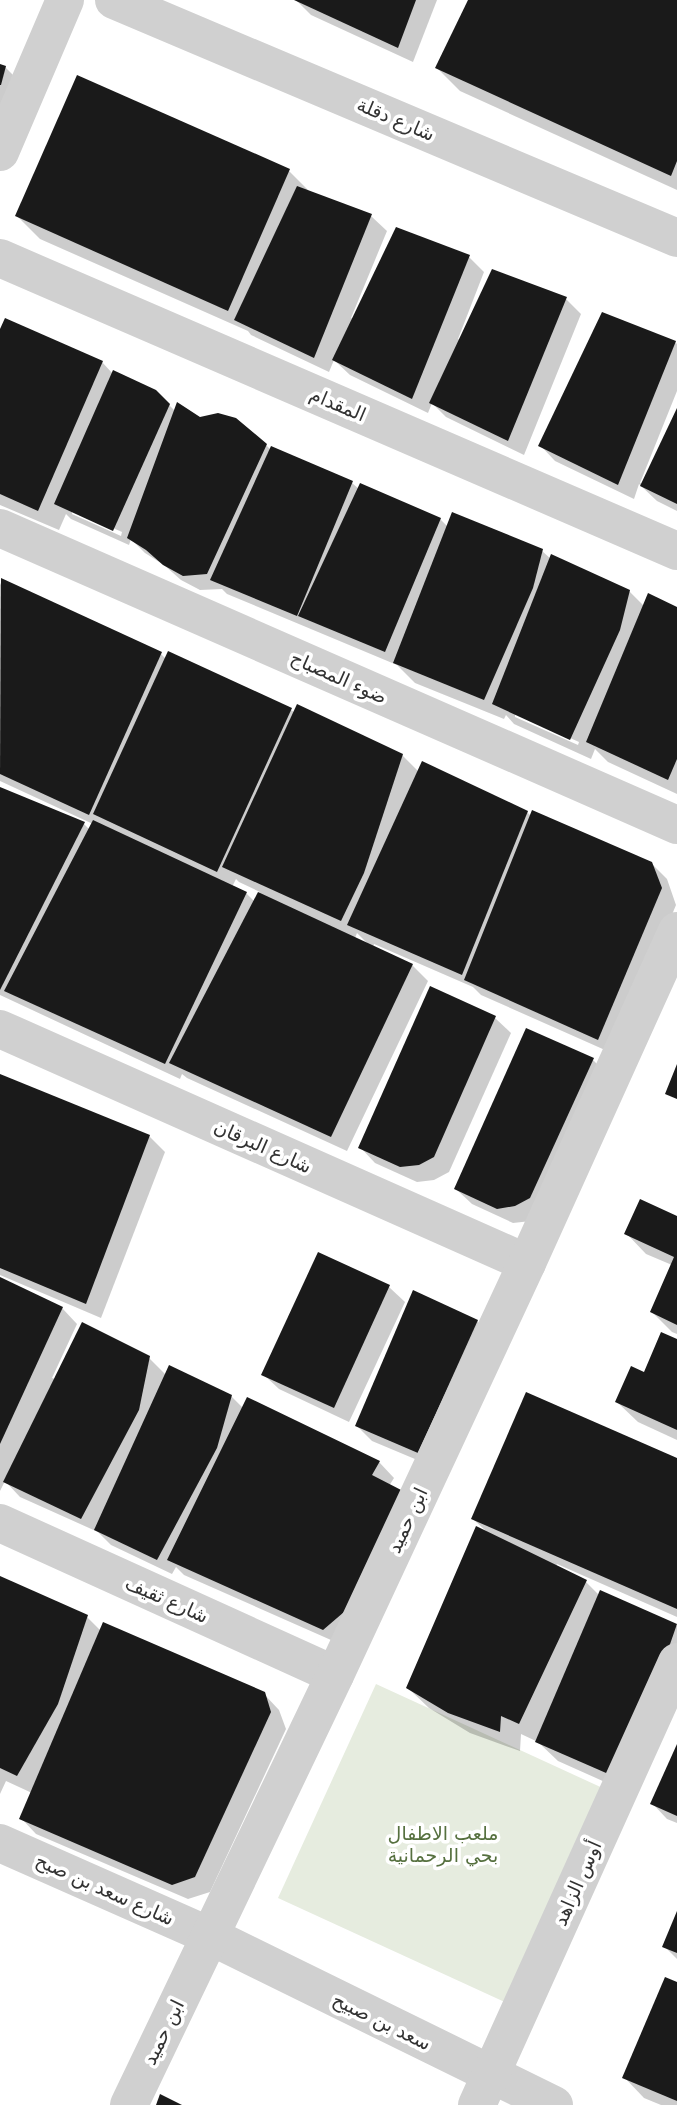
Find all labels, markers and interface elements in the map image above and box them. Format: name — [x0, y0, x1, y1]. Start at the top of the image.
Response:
street label: شارع دقلة — [353, 93, 438, 146]
street label: المقدام — [306, 382, 369, 427]
street label: ضوء المصباح — [287, 646, 391, 709]
street label: شارع البرقان — [210, 1115, 315, 1178]
street label: ابن حميد — [382, 1484, 433, 1557]
street label: شارع ثقيف — [122, 1571, 212, 1628]
park label: ملعب الاطفال بحي الرحمانية — [388, 1822, 498, 1867]
street label: أوس الزاهد — [548, 1837, 606, 1929]
street label: شارع سعد بن صبح — [32, 1849, 178, 1930]
street label: سعد بن صبيح — [329, 1988, 435, 2055]
street label: ابن حميد — [138, 1996, 189, 2069]

